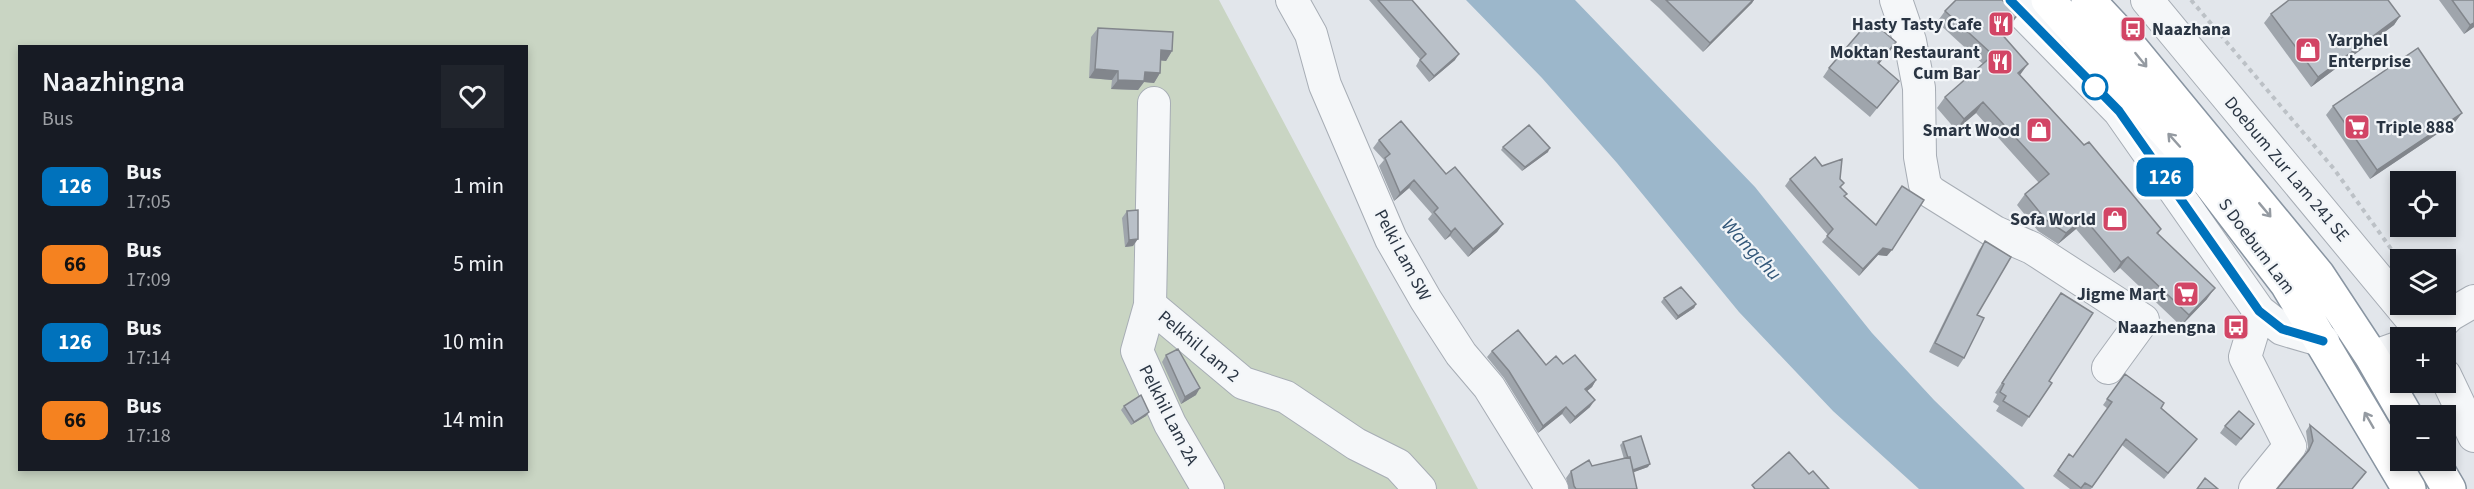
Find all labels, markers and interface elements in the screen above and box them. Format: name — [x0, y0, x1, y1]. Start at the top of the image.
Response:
restaurant icon: Hasty Tasty Cafe — [1986, 9, 2016, 39]
place label: Hasty Tasty Cafe — [1852, 12, 1982, 37]
bus stop icon: Naazhana — [2118, 14, 2148, 44]
place label: Naazhana — [2152, 17, 2231, 42]
place label: Yarphel Enterprise — [2327, 28, 2411, 74]
shop icon: Yarphel Enterprise — [2293, 35, 2323, 65]
place label: Moktan Restaurant Cum Bar — [1830, 40, 1981, 86]
restaurant icon: Moktan Restaurant Cum Bar — [1985, 47, 2015, 77]
one-way arrow — [2134, 51, 2147, 67]
text: Naazhingna — [42, 62, 185, 102]
button: heart — [441, 65, 504, 128]
unlabelled marker — [2082, 74, 2108, 100]
street label: Doebum Zur Lam 241 SE — [2218, 91, 2355, 247]
text: Bus — [42, 105, 73, 133]
supermarket icon: Triple 888 — [2342, 112, 2372, 142]
shop icon: Smart Wood — [2024, 115, 2054, 145]
place label: Triple 888 — [2376, 115, 2454, 140]
place label: Smart Wood — [1922, 118, 2020, 143]
one-way arrow — [2167, 133, 2181, 148]
text: Bus — [126, 156, 162, 188]
line badge: 126 — [2130, 158, 2200, 196]
text: 126 — [2148, 162, 2182, 192]
text: 1 min — [453, 170, 504, 202]
text: 126 — [58, 171, 92, 201]
map controls — [2390, 171, 2456, 471]
button: locate — [2390, 171, 2456, 237]
text: 17:05 — [126, 188, 171, 216]
street label: S Doebum Lam — [2212, 193, 2301, 299]
one-way arrow — [2258, 202, 2271, 218]
shop icon: Sofa World — [2100, 204, 2130, 234]
street label: Pelki Lam SW — [1368, 205, 1437, 305]
place label: Sofa World — [2010, 207, 2096, 232]
water label: Wangchu — [1715, 212, 1788, 287]
text: Bus — [126, 234, 162, 266]
text: 5 min — [453, 248, 504, 280]
text: 66 — [64, 249, 86, 279]
button: layers — [2390, 249, 2456, 315]
text: 17:09 — [126, 266, 171, 294]
supermarket icon: Jigme Mart — [2171, 279, 2201, 309]
place label: Jigme Mart — [2077, 282, 2166, 307]
street label: Pelkhil Lam 2 — [1152, 305, 1245, 388]
text: Bus — [126, 312, 162, 344]
bus stop icon: Naazhengna — [2221, 312, 2251, 342]
place label: Naazhengna — [2117, 315, 2216, 340]
text: 10 min — [442, 326, 504, 358]
text: 126 — [58, 327, 92, 357]
button: + — [2390, 327, 2456, 393]
text: 17:14 — [126, 344, 171, 372]
street label: Pelkhil Lam 2A — [1133, 361, 1205, 470]
text: Bus — [126, 390, 162, 422]
text: 14 min — [442, 404, 504, 436]
text: 66 — [64, 405, 86, 435]
button: − — [2390, 405, 2456, 471]
one-way arrow — [2363, 412, 2375, 429]
text: 17:18 — [126, 422, 171, 450]

